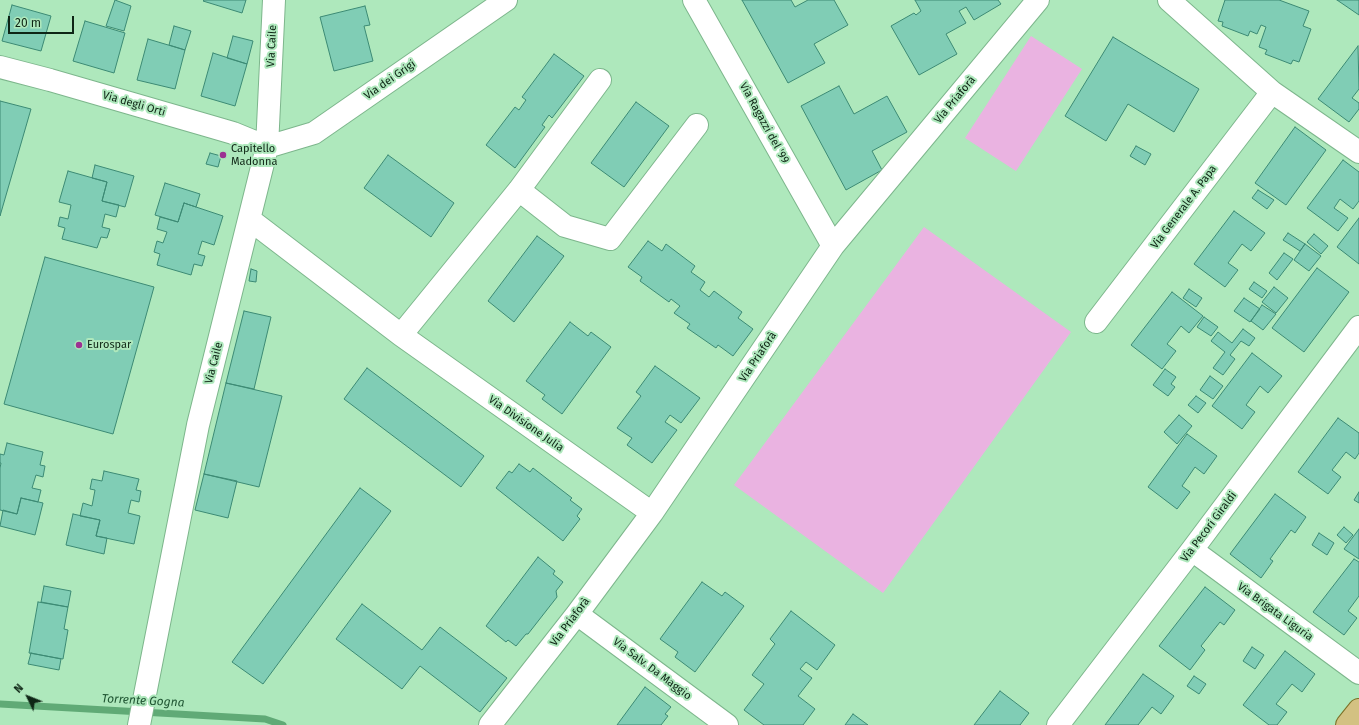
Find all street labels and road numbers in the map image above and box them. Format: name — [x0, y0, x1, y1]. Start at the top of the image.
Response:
street label: Via Caile — [264, 24, 280, 68]
street label: Via dei Grigi — [362, 57, 418, 103]
street label: Via Priaforà — [931, 74, 979, 126]
street label: Via Ragazzi del '99 — [736, 80, 792, 166]
street label: Via degli Orti — [101, 89, 167, 119]
street label: Via Generale A. Papa — [1148, 163, 1220, 251]
street label: Via Priaforà — [736, 329, 780, 385]
street label: Via Caile — [202, 341, 226, 385]
street label: Via Divisione Julia — [486, 393, 566, 455]
street label: Via Pecori Giraldi — [1178, 489, 1240, 565]
street label: Via Brigata Liguria — [1235, 580, 1315, 644]
street label: Via Priaforà — [547, 595, 593, 649]
street label: Via Salv. Da Maggio — [610, 635, 694, 703]

